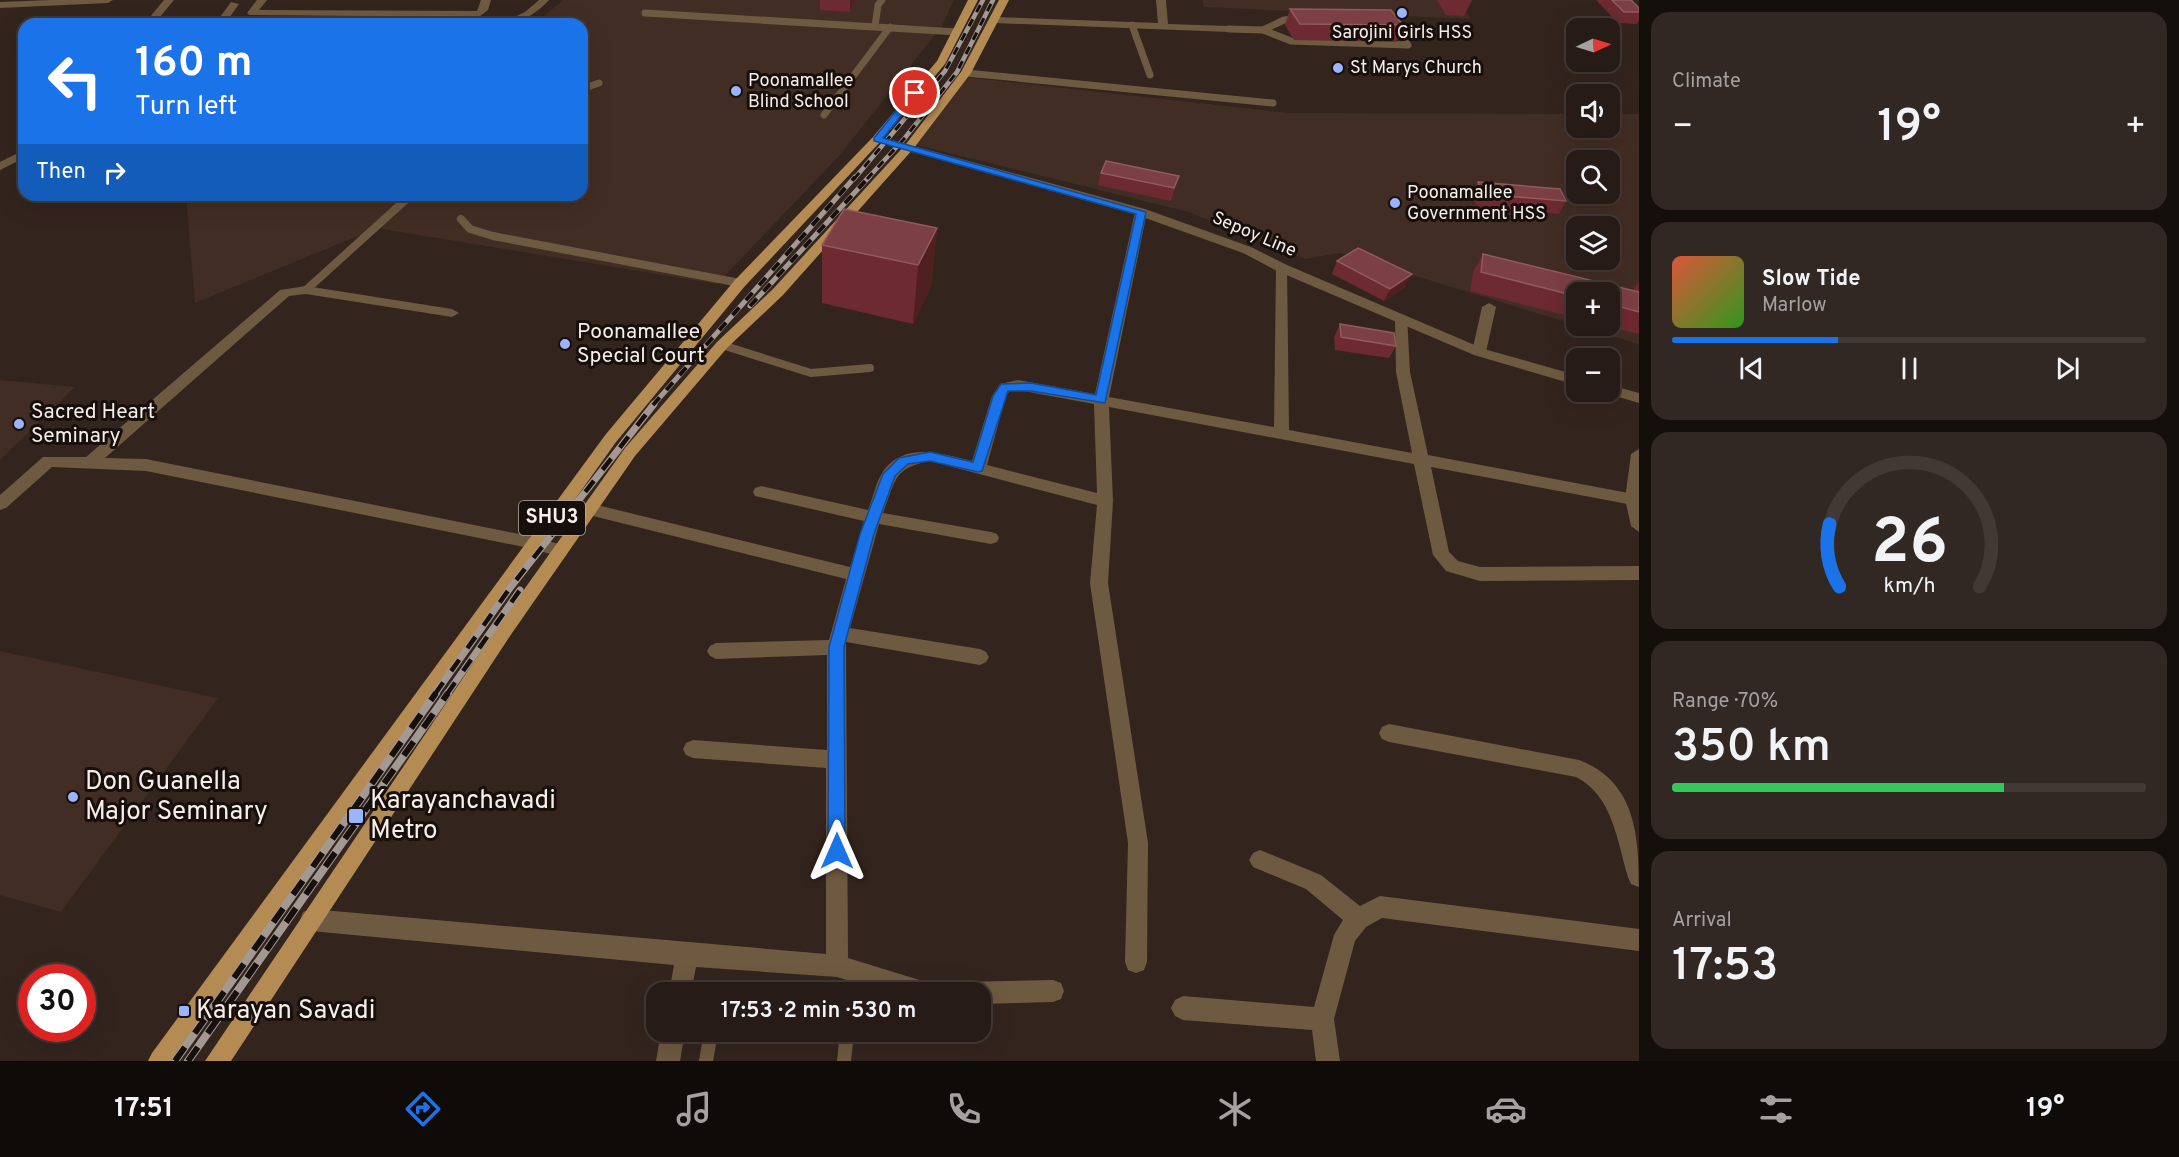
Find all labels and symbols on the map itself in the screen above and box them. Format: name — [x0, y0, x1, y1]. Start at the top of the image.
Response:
marker: Sarojini Girls HSS — [1395, 6, 1409, 20]
north arrow — [1566, 18, 1620, 72]
place label: Sarojini Girls HSS — [1332, 22, 1472, 45]
place label: St Marys Church — [1350, 57, 1482, 80]
marker: St Marys Church — [1331, 61, 1345, 75]
pin — [889, 67, 940, 118]
place label: Poonamallee Blind School — [748, 70, 854, 114]
marker: Poonamallee Blind School — [729, 84, 743, 98]
place label: Poonamallee Government HSS — [1407, 182, 1546, 226]
marker: Poonamallee Government HSS — [1388, 196, 1402, 210]
street label: Sepoy Line — [1208, 207, 1300, 263]
place label: Poonamallee Special Court — [577, 319, 705, 370]
marker: Poonamallee Special Court — [558, 337, 572, 351]
place label: Sacred Heart Seminary — [31, 399, 155, 450]
marker: Sacred Heart Seminary — [12, 417, 26, 431]
road number: SHU3 — [519, 501, 585, 535]
place label: Don Guanella Major Seminary — [85, 766, 268, 829]
place label: Karayanchavadi Metro — [370, 785, 556, 848]
marker: Don Guanella Major Seminary — [66, 790, 80, 804]
marker: Karayanchavadi Metro — [347, 807, 365, 825]
position arrow — [805, 819, 869, 883]
speed limit sign: 30 — [18, 964, 96, 1042]
place label: Karayan Savadi — [196, 995, 375, 1028]
marker: Karayan Savadi — [177, 1004, 191, 1018]

